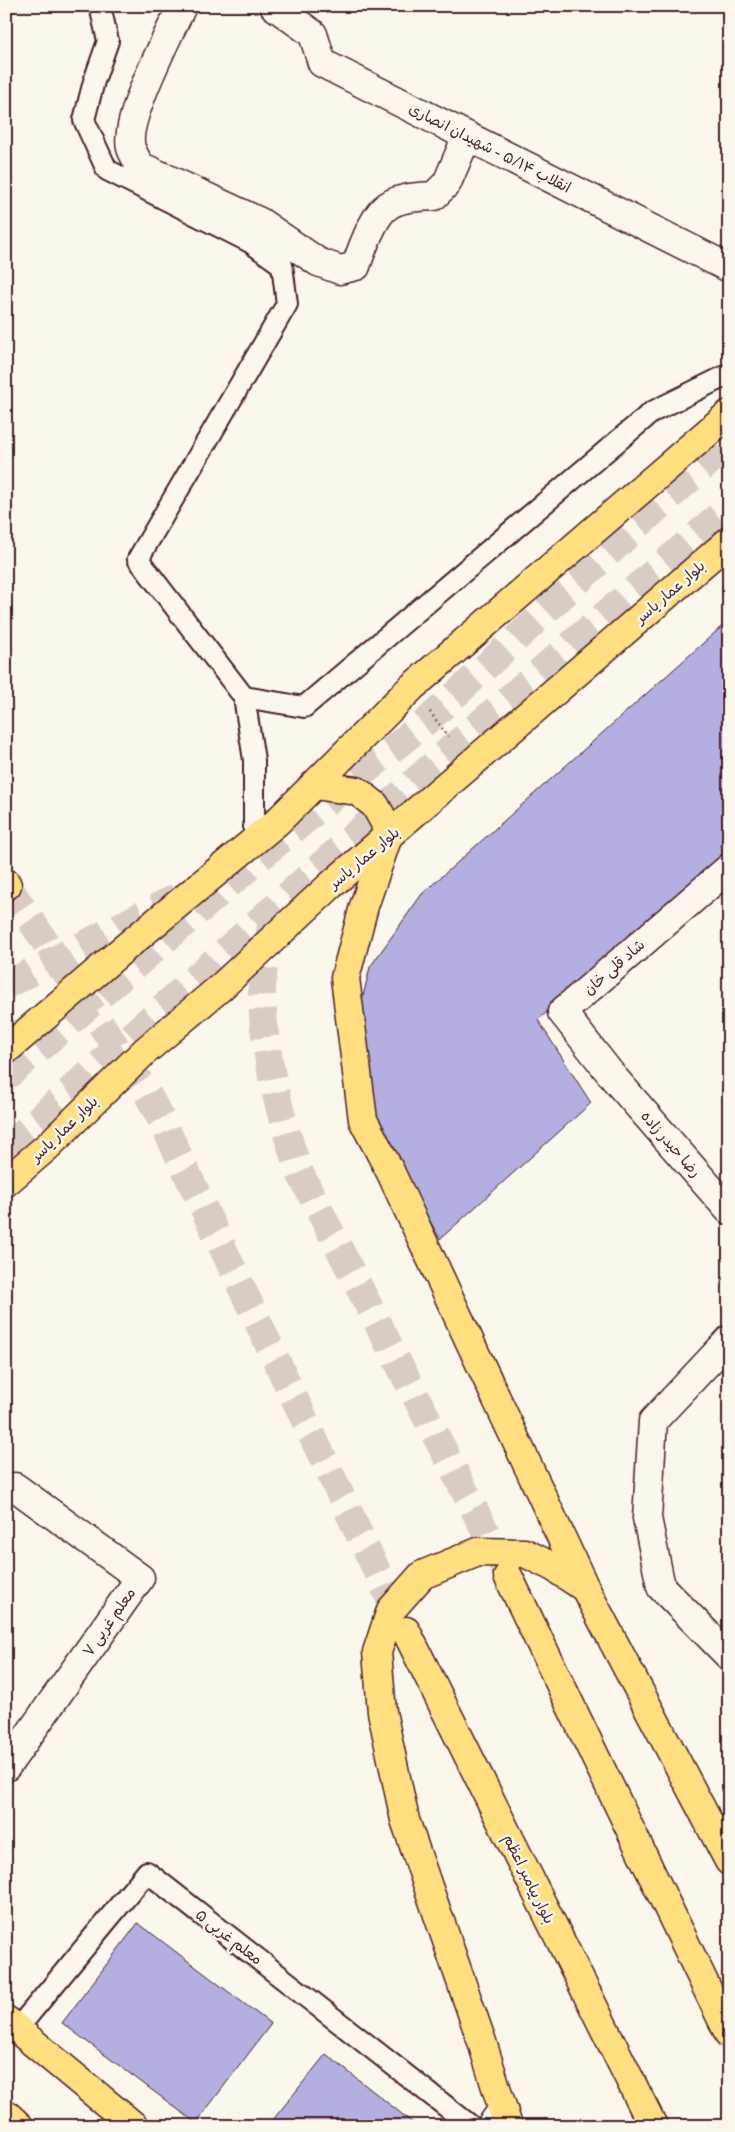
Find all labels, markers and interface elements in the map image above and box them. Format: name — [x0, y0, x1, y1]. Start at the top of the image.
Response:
street label: انقلاب ۵/۱۴ - شهیدان انصاری — [406, 97, 575, 198]
street label: بلوار عمار یاسر — [628, 555, 709, 629]
street label: بلوار عمار یاسر — [322, 822, 404, 895]
street label: شاد قلی خان — [578, 934, 649, 999]
street label: بلوار عمار یاسر — [24, 1091, 102, 1168]
street label: رضا حیدر زاده — [636, 1106, 706, 1182]
street label: معلم غربی ۷ — [77, 1583, 142, 1662]
street label: بلوار پیامبر اعظم — [497, 1830, 560, 1928]
street label: معلم غربی ۵ — [190, 1904, 267, 1971]

